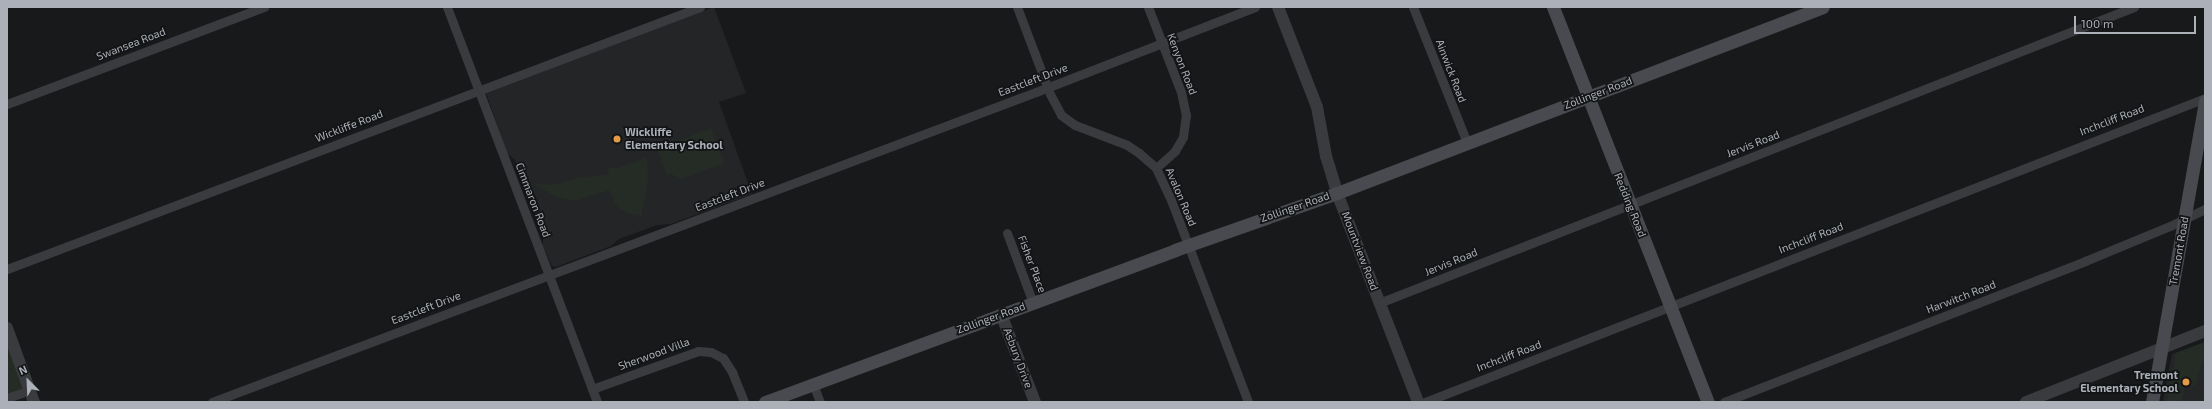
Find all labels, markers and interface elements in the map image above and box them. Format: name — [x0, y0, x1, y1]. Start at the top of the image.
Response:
scale bar — [2076, 8, 2198, 34]
text: 100 m — [2081, 16, 2113, 30]
street label: Swansea Road — [95, 25, 167, 63]
street label: Kenyon Road — [1164, 31, 1200, 97]
street label: Ainwick Road — [1433, 38, 1469, 104]
street label: Eastcleft Drive — [996, 61, 1070, 99]
street label: Zollinger Road — [1562, 74, 1634, 112]
street label: Inchcliff Road — [2078, 102, 2146, 138]
street label: Wickliffe Road — [313, 107, 385, 145]
place label: Wickliffe Elementary School — [625, 126, 723, 152]
street label: Jervis Road — [1724, 128, 1782, 160]
marker: Wickliffe Elementary School — [612, 134, 622, 144]
street label: Cimmaron Road — [513, 161, 553, 239]
street label: Avalon Road — [1163, 166, 1199, 228]
street label: Redding Road — [1611, 171, 1649, 239]
street label: Eastcleft Drive — [693, 176, 767, 214]
street label: Zollinger Road — [1259, 189, 1331, 225]
street label: Mountview Road — [1339, 209, 1381, 293]
street label: Tremont Road — [2166, 215, 2192, 287]
street label: Inchcliff Road — [1777, 220, 1845, 256]
street label: Fisher Place — [1015, 233, 1049, 295]
street label: Jervis Road — [1423, 245, 1479, 279]
street label: Harwitch Road — [1924, 278, 1998, 316]
street label: Eastcleft Drive — [389, 289, 463, 327]
street label: Zollinger Road — [955, 299, 1027, 337]
street label: Asbury Drive — [1000, 326, 1036, 390]
street label: Sherwood Villa — [616, 335, 692, 373]
street label: Inchcliff Road — [1475, 338, 1543, 374]
north arrow — [8, 361, 48, 401]
text: N — [17, 362, 29, 377]
place label: Tremont Elementary School — [2080, 369, 2178, 395]
marker: Tremont Elementary School — [2181, 377, 2191, 387]

